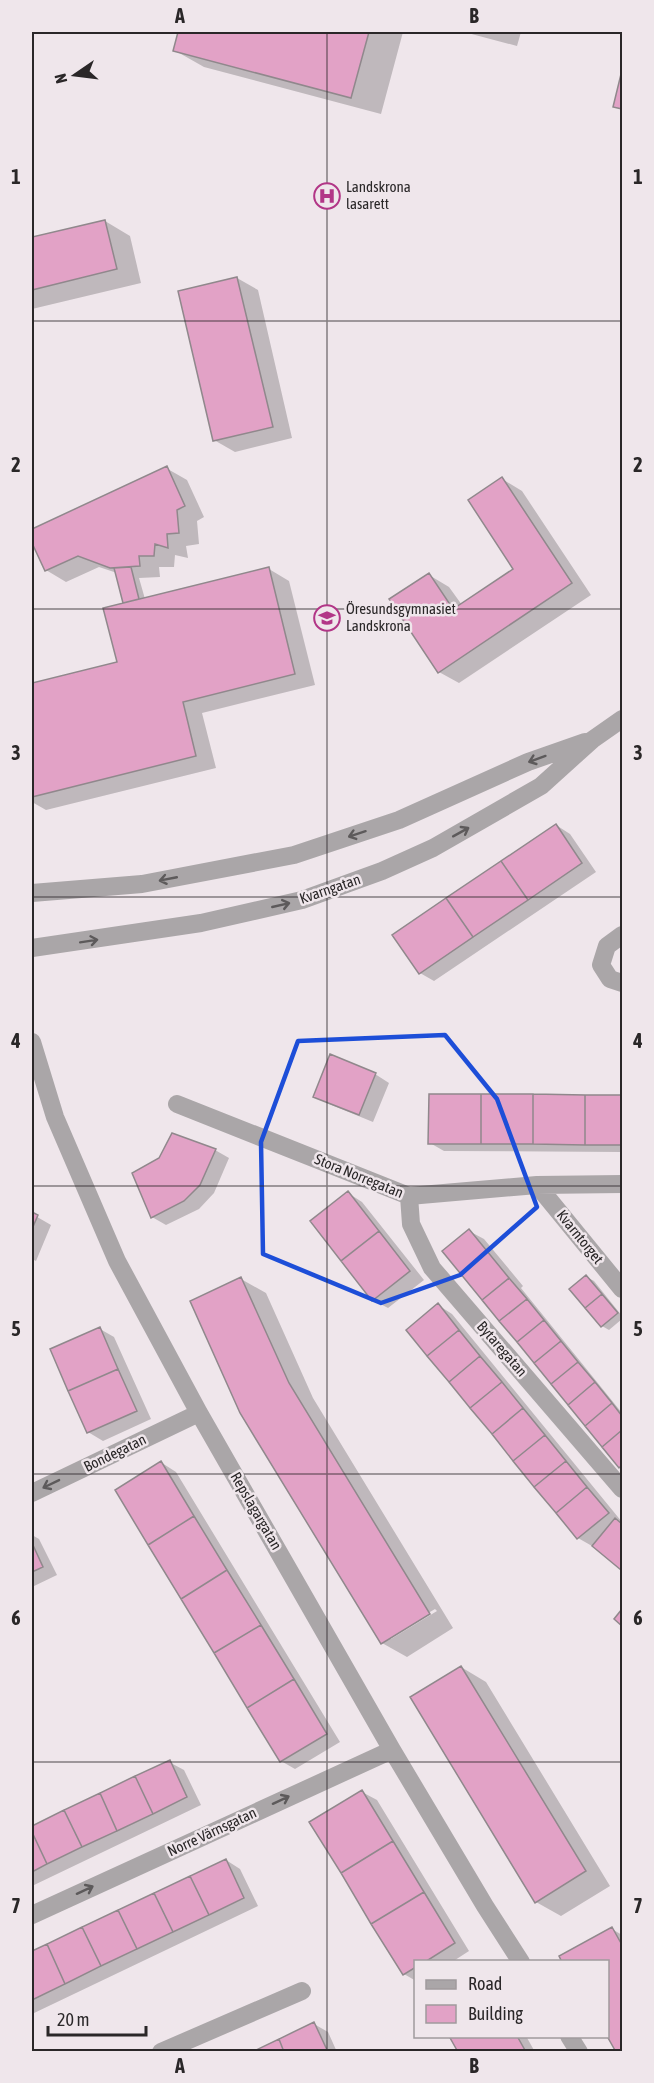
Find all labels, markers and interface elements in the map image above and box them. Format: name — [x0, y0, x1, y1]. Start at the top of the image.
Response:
text: A — [174, 4, 185, 27]
text: B — [469, 4, 479, 27]
north arrow — [45, 45, 105, 105]
text: N — [51, 72, 70, 85]
text: 1 — [11, 165, 21, 188]
text: 1 — [633, 165, 643, 188]
place label: Landskrona lasarett — [346, 178, 411, 212]
hospital icon: Landskrona lasarett — [312, 181, 342, 211]
text: 2 — [11, 453, 21, 476]
text: 2 — [633, 453, 643, 476]
place label: Öresundsgymnasiet Landskrona — [346, 600, 456, 634]
school or university icon: Öresundsgymnasiet Landskrona — [312, 603, 342, 633]
text: 3 — [11, 741, 21, 764]
text: 3 — [633, 741, 643, 764]
one-way arrow — [528, 755, 547, 766]
one-way arrow — [452, 826, 469, 838]
one-way arrow — [348, 829, 367, 840]
street label: Kvarngatan — [297, 870, 363, 907]
one-way arrow — [158, 874, 178, 885]
one-way arrow — [271, 898, 290, 910]
one-way arrow — [79, 935, 99, 946]
text: 4 — [10, 1029, 21, 1052]
text: 4 — [632, 1029, 643, 1052]
street label: Stora Norregatan — [312, 1150, 406, 1201]
street label: Kvarntorget — [554, 1206, 607, 1267]
text: 5 — [11, 1317, 21, 1340]
text: 5 — [633, 1317, 643, 1340]
street label: Bytaregatan — [474, 1318, 531, 1380]
street label: Bondegatan — [81, 1430, 149, 1475]
street label: Repslagargatan — [227, 1469, 285, 1552]
one-way arrow — [43, 1478, 61, 1490]
text: 6 — [11, 1606, 21, 1629]
text: 6 — [633, 1606, 643, 1629]
one-way arrow — [272, 1794, 290, 1805]
street label: Norre Värnsgatan — [165, 1804, 259, 1860]
one-way arrow — [75, 1884, 93, 1896]
text: 7 — [11, 1894, 21, 1917]
text: 7 — [633, 1894, 643, 1917]
legend — [414, 1960, 609, 2038]
text: Road — [468, 1973, 502, 1994]
scale bar — [48, 1999, 146, 2037]
text: Building — [468, 2003, 523, 2024]
text: 20 m — [57, 2009, 89, 2030]
text: A — [174, 2054, 185, 2077]
text: B — [469, 2054, 479, 2077]

